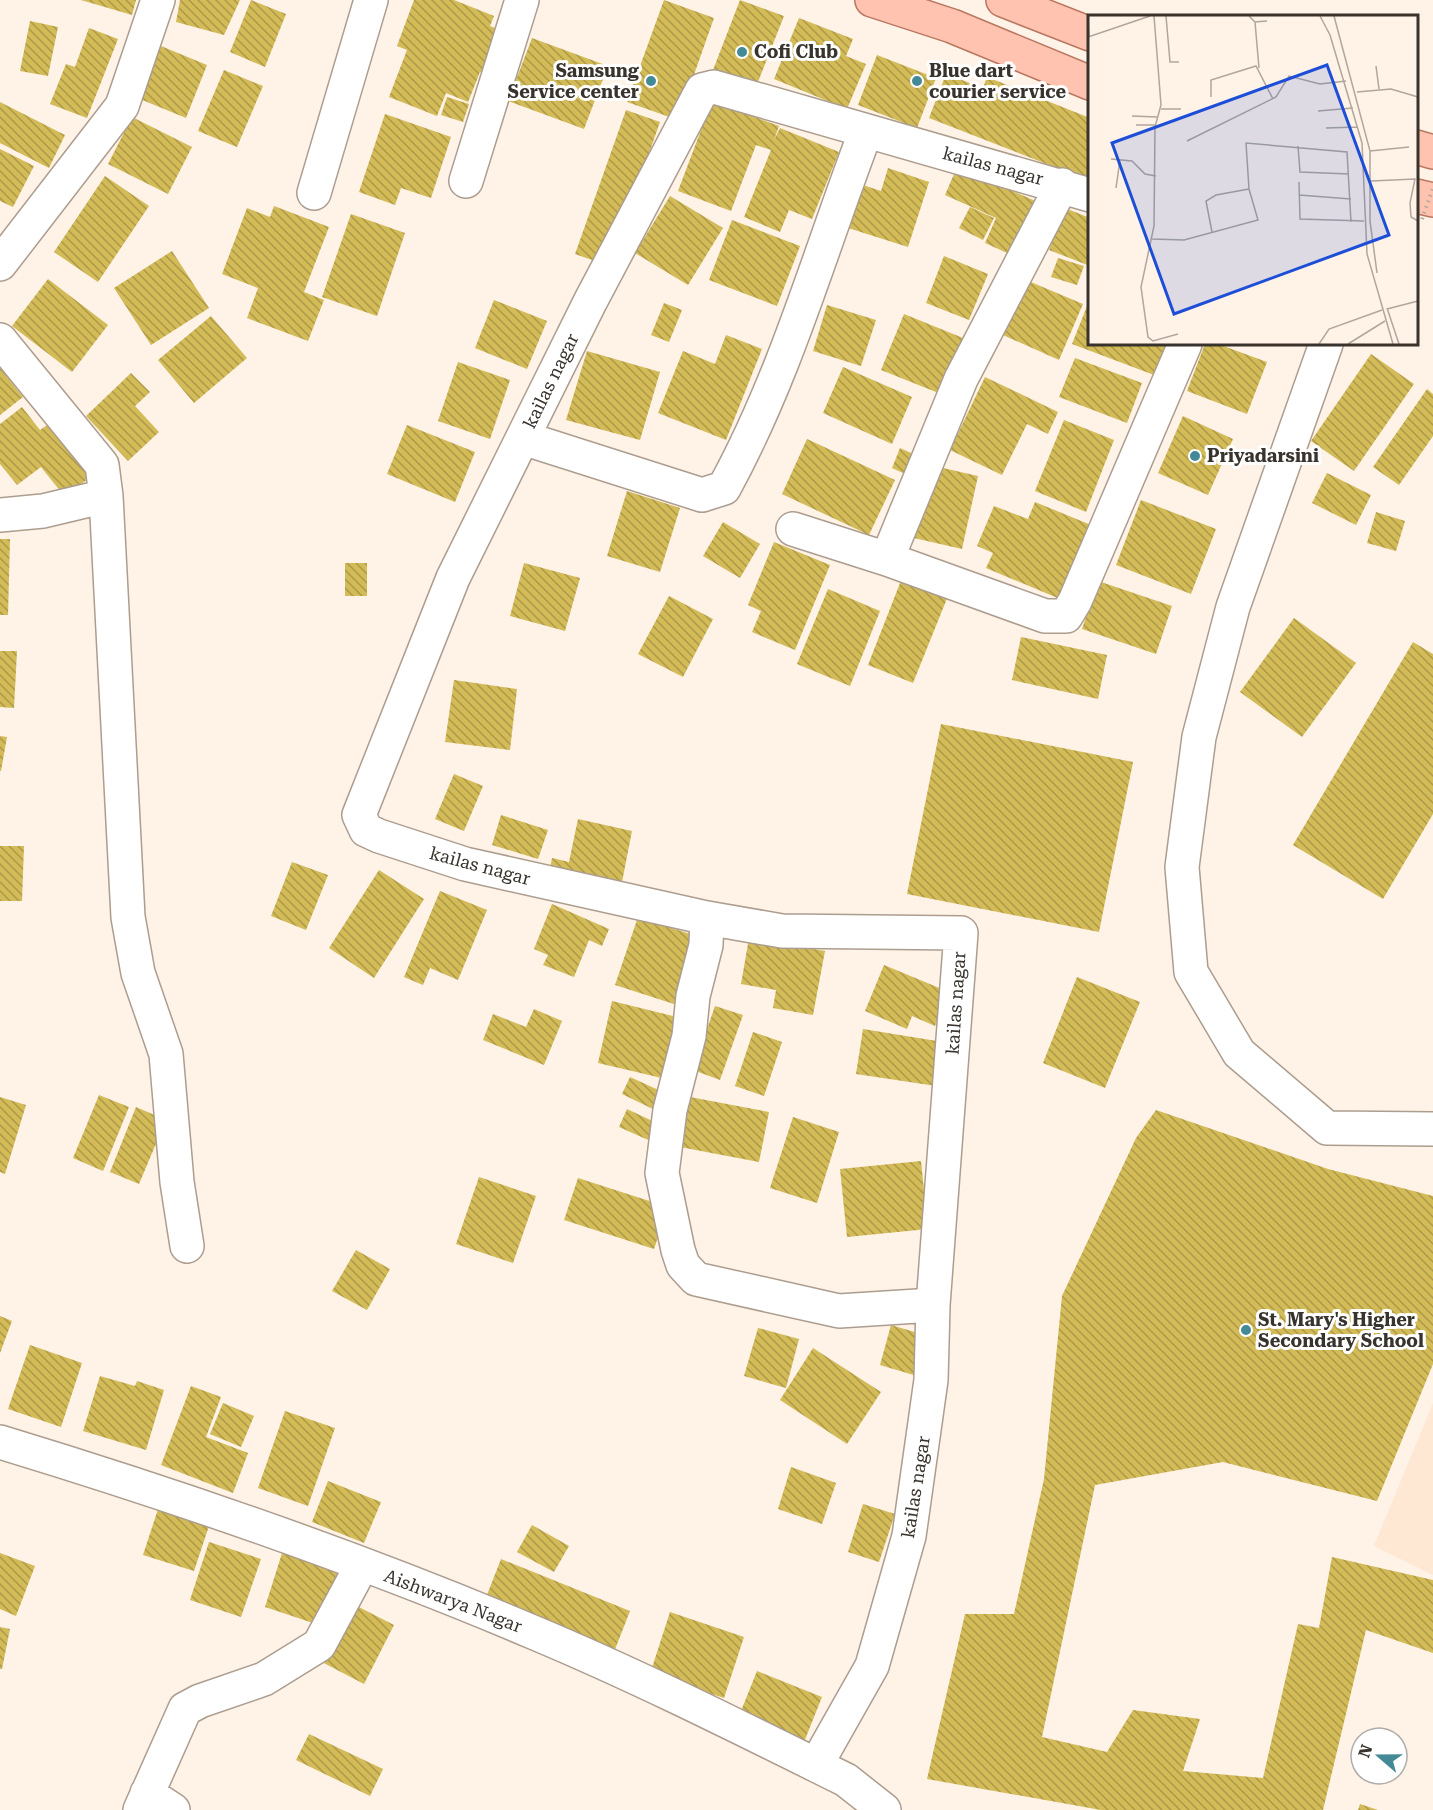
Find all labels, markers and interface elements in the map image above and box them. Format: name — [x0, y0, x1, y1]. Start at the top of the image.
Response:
inset map — [1088, 15, 1418, 345]
place label: Cofi Club — [754, 41, 838, 62]
marker: Cofi Club — [735, 45, 749, 59]
place label: Samsung Service center — [507, 60, 640, 102]
place label: Blue dart courier service — [929, 60, 1066, 102]
marker: Samsung Service center — [644, 74, 658, 88]
marker: Blue dart courier service — [910, 74, 924, 88]
street label: kailas nagar — [941, 142, 1046, 189]
street label: kailas nagar — [518, 330, 583, 432]
place label: Priyadarsini — [1207, 445, 1319, 466]
marker: Priyadarsini — [1188, 449, 1202, 463]
street label: kailas nagar — [428, 842, 533, 889]
street label: kailas nagar — [941, 951, 970, 1055]
place label: St. Mary's Higher Secondary School — [1258, 1309, 1424, 1351]
marker: St. Mary's Higher Secondary School — [1239, 1323, 1253, 1337]
street label: kailas nagar — [897, 1434, 934, 1540]
street label: Aishwarya Nagar — [381, 1565, 525, 1637]
north arrow — [1349, 1726, 1409, 1786]
text: N — [1354, 1742, 1376, 1760]

